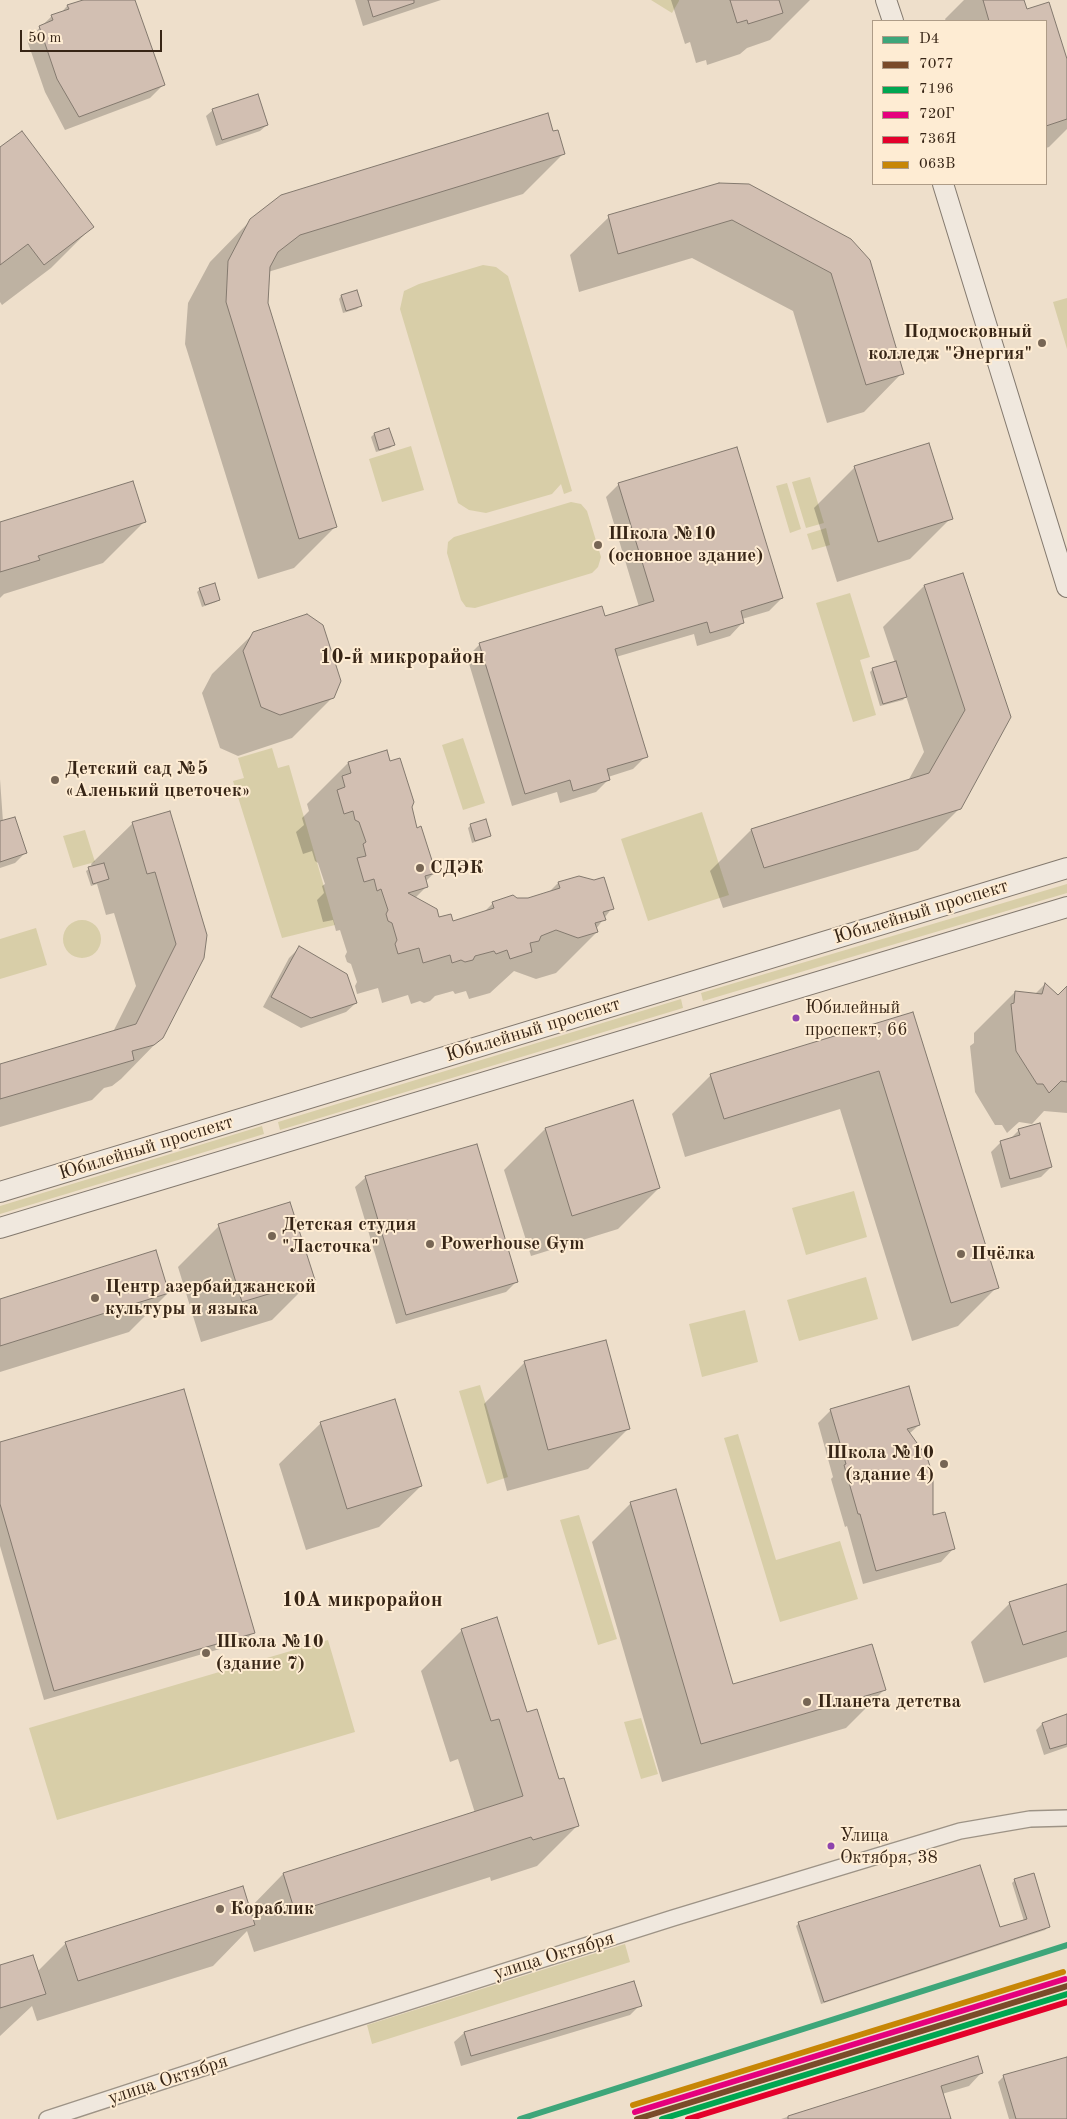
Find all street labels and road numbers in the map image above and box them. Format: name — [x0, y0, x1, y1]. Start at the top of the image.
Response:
street label: Юбилейный проспект — [831, 875, 1011, 949]
street label: Юбилейный проспект — [443, 993, 623, 1067]
street label: Юбилейный проспект — [56, 1111, 236, 1185]
street label: улица Октября — [491, 1927, 617, 1985]
street label: улица Октября — [105, 2050, 231, 2110]

